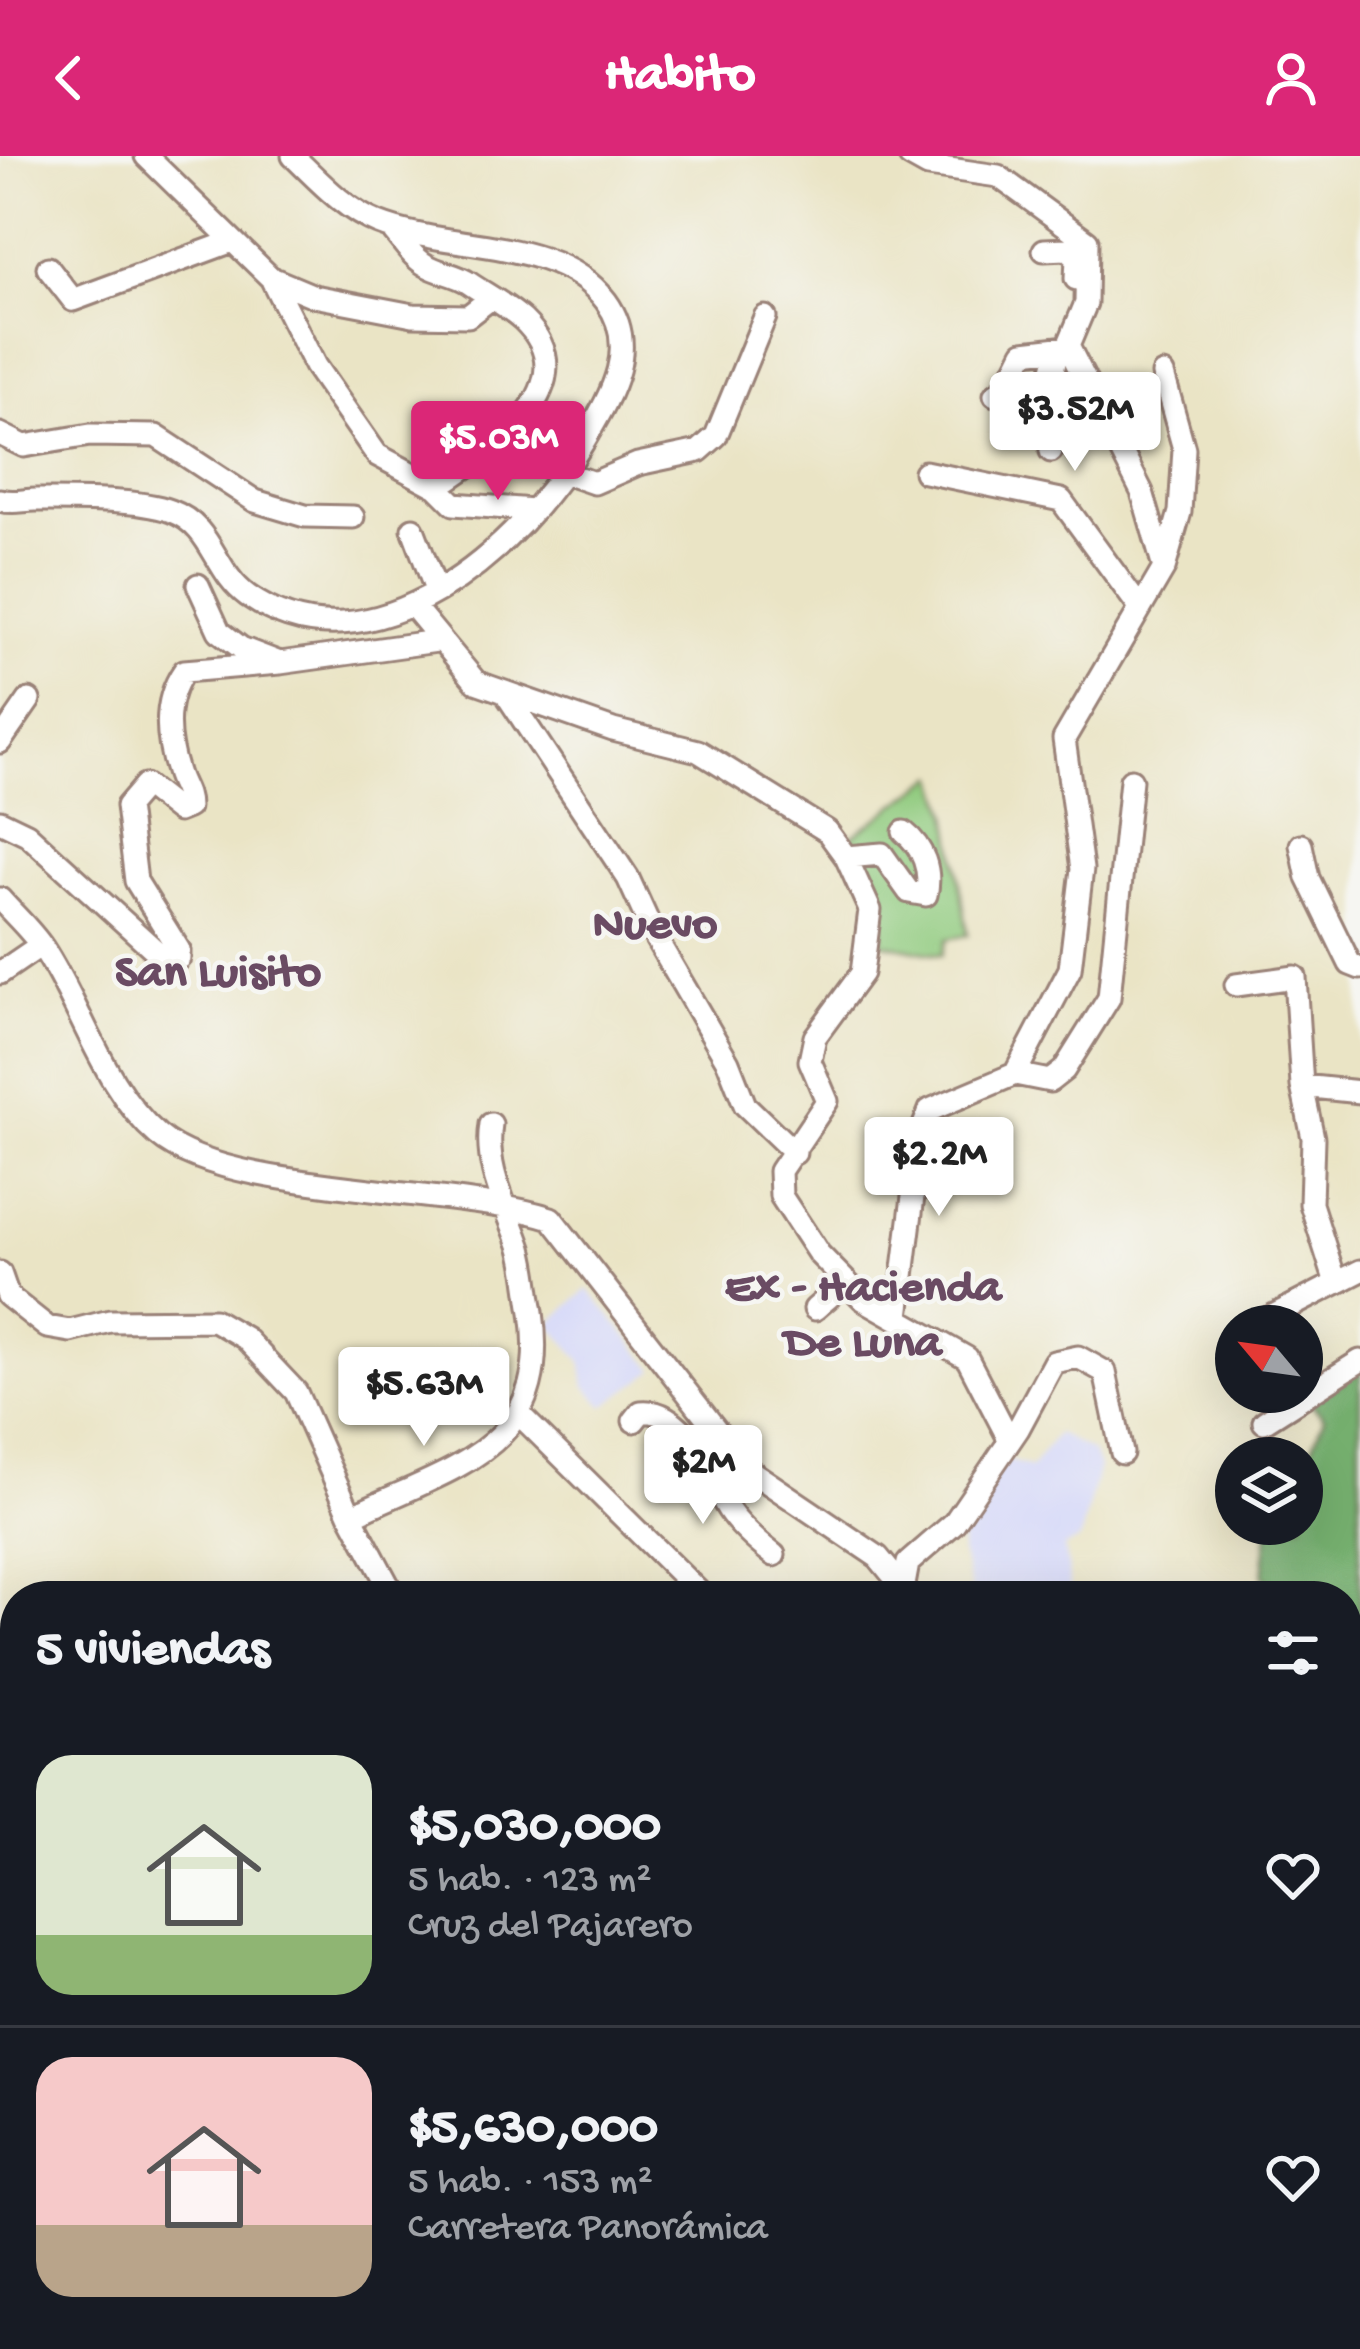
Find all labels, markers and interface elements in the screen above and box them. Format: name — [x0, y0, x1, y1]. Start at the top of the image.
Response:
icon: back — [36, 45, 102, 111]
icon: person — [1258, 45, 1324, 111]
text: Habito — [604, 46, 756, 110]
pin: $3.52M — [977, 372, 1173, 474]
text: $3.52M — [1017, 388, 1133, 434]
pin: $5.03M — [400, 401, 596, 503]
text: $5.03M — [438, 417, 558, 463]
district label: Nuevo — [593, 899, 717, 956]
district label: San Luisito — [115, 947, 321, 1004]
pin: $2.2M — [855, 1117, 1023, 1219]
text: $2.2M — [891, 1133, 987, 1179]
district label: Ex - Hacienda De Luna — [725, 1262, 1003, 1374]
north arrow — [1215, 1305, 1323, 1413]
map controls — [1215, 1305, 1323, 1545]
pin: $5.63M — [326, 1347, 522, 1449]
text: $5.63M — [365, 1363, 483, 1409]
pin: $2M — [645, 1425, 761, 1527]
button: layers — [1215, 1437, 1323, 1545]
text: $2M — [671, 1441, 735, 1487]
icon: filters — [1260, 1620, 1326, 1686]
text: 5 viviendas — [36, 1623, 270, 1683]
text: $5,030,000 — [408, 1799, 661, 1859]
icon: home — [132, 1803, 276, 1947]
icon: heart — [1260, 1842, 1326, 1908]
text: 5 hab. · 123 m² — [408, 1859, 651, 1905]
text: Cruz del Pajarero — [408, 1905, 693, 1951]
text: $5,630,000 — [408, 2101, 658, 2161]
icon: home — [132, 2105, 276, 2249]
icon: heart — [1260, 2144, 1326, 2210]
text: 5 hab. · 153 m² — [408, 2161, 653, 2207]
text: Carretera Panorámica — [408, 2207, 768, 2253]

